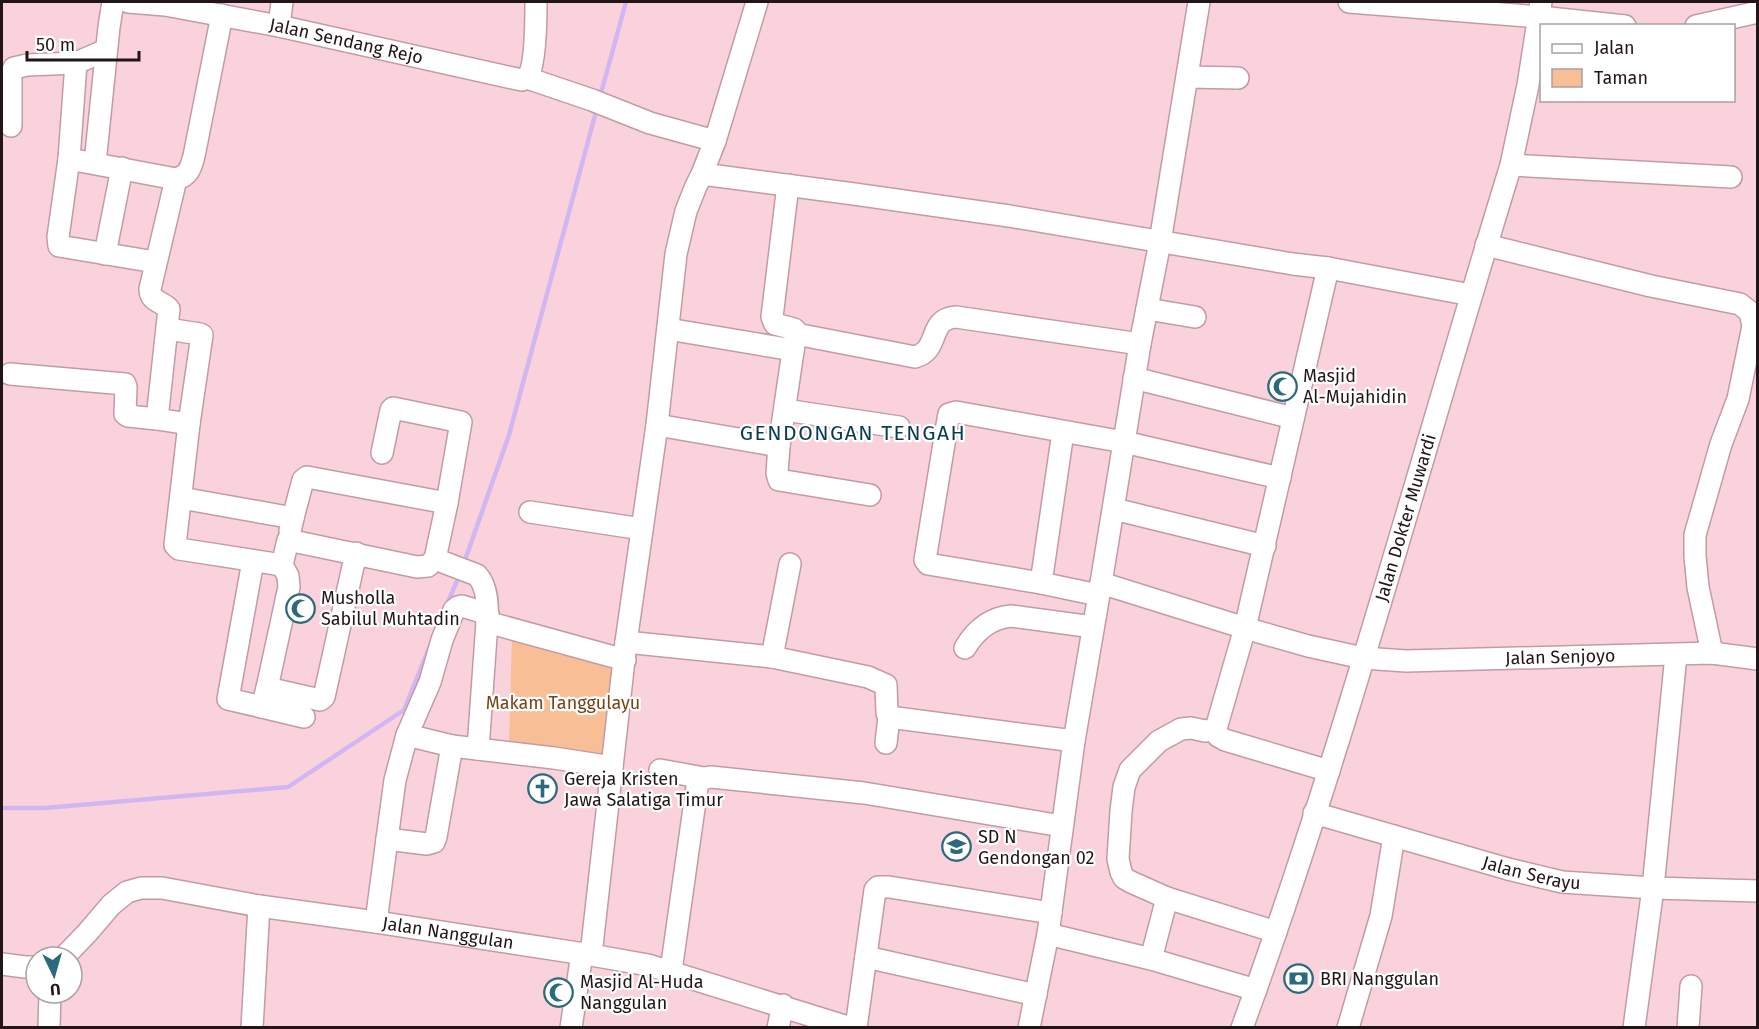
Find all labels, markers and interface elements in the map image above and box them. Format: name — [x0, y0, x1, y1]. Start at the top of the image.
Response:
street label: Jalan Sendang Rejo — [268, 13, 425, 69]
scale bar — [27, 24, 140, 62]
legend — [1540, 24, 1735, 102]
text: 50 m — [36, 34, 75, 56]
text: Jalan — [1594, 37, 1635, 59]
text: Taman — [1594, 67, 1648, 89]
place label: Masjid Al-Mujahidin — [1303, 365, 1407, 408]
mosque icon: Masjid Al-Mujahidin — [1266, 370, 1298, 402]
district label: GENDONGAN TENGAH — [740, 420, 966, 446]
street label: Jalan Dokter Muwardi — [1370, 431, 1441, 604]
place label: Musholla Sabilul Muhtadin — [321, 587, 460, 630]
mosque icon: Musholla Sabilul Muhtadin — [284, 592, 316, 624]
street label: Jalan Senjoyo — [1505, 645, 1616, 669]
park label: Makam Tanggulayu — [486, 692, 640, 714]
place label: Gereja Kristen Jawa Salatiga Timur — [564, 768, 723, 811]
church icon: Gereja Kristen Jawa Salatiga Timur — [527, 773, 559, 805]
place label: SD N Gendongan 02 — [978, 826, 1094, 869]
school or university icon: SD N Gendongan 02 — [941, 831, 973, 863]
street label: Jalan Serayu — [1480, 851, 1581, 894]
street label: Jalan Nanggulan — [381, 912, 515, 954]
north arrow — [24, 945, 84, 1005]
bank icon: BRI Nanggulan — [1283, 963, 1315, 995]
place label: BRI Nanggulan — [1320, 968, 1439, 990]
place label: Masjid Al-Huda Nanggulan — [580, 971, 704, 1014]
mosque icon: Masjid Al-Huda Nanggulan — [543, 976, 575, 1008]
text: U — [49, 980, 61, 999]

